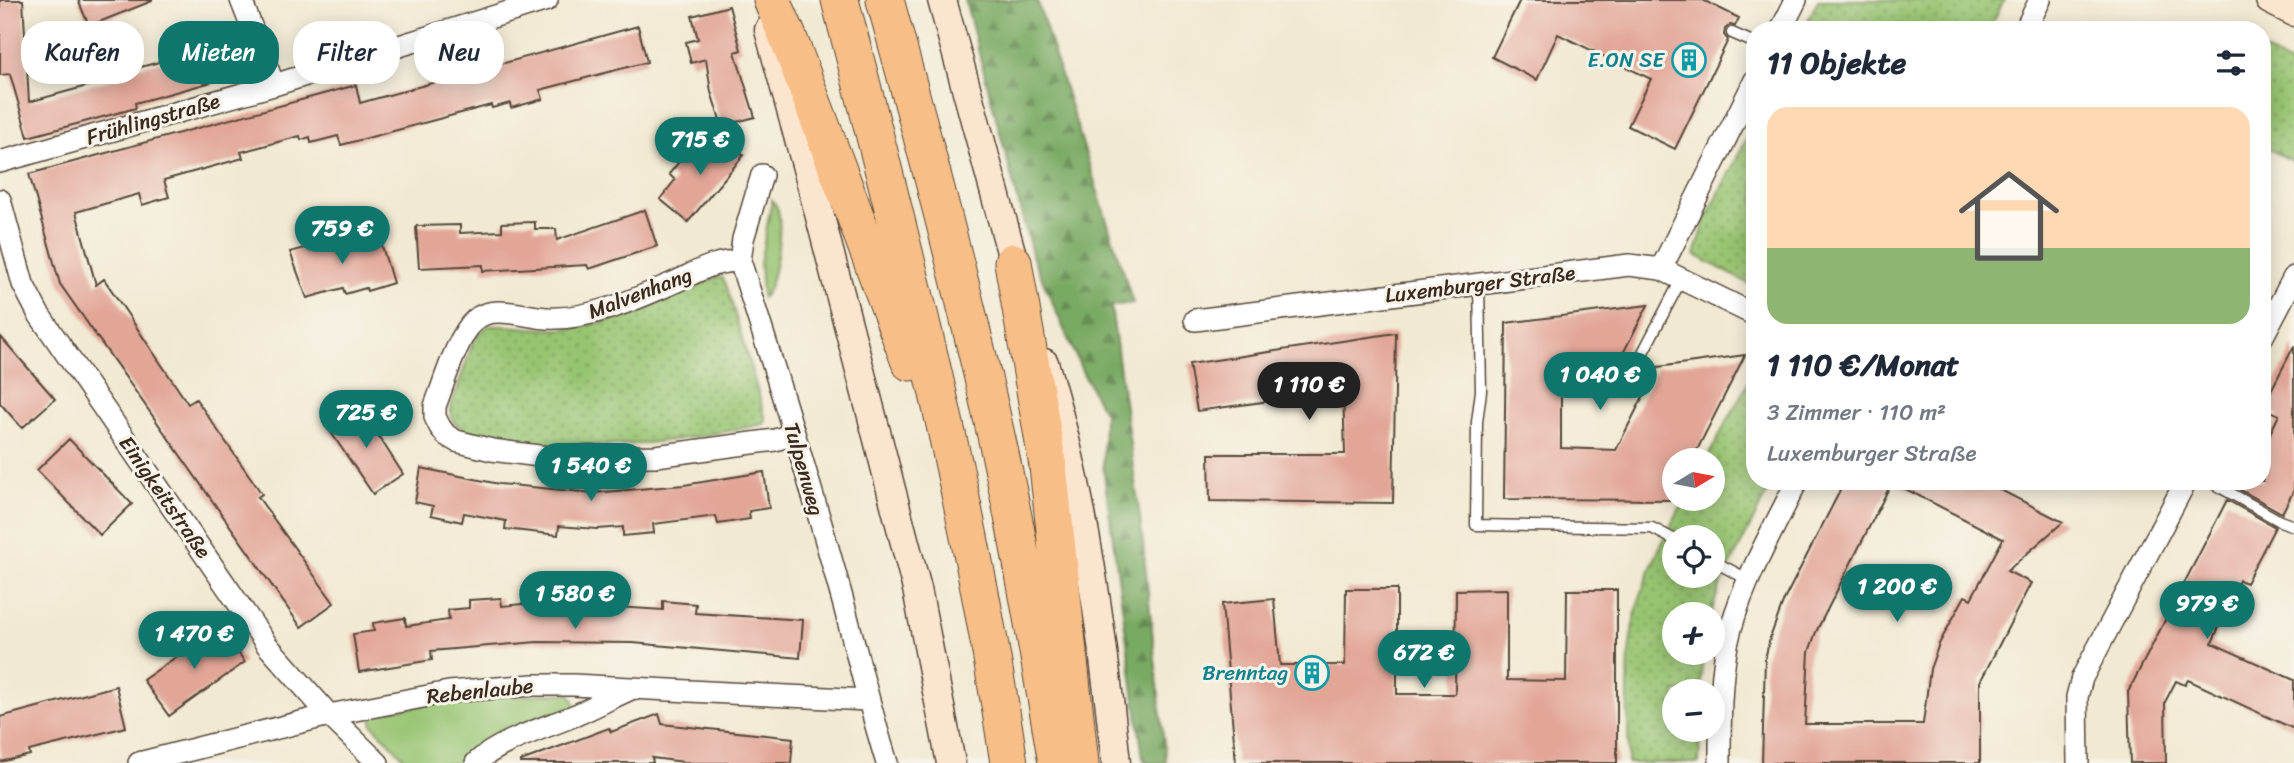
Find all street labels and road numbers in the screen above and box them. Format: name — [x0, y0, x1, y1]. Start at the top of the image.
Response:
street label: Frühlingstraße — [82, 82, 224, 156]
street label: Luxemburger Straße — [1383, 253, 1577, 315]
street label: Malvenhang — [582, 256, 698, 330]
street label: Tulpenweg — [773, 418, 836, 521]
street label: Einigkeitstraße — [108, 427, 222, 567]
street label: Rebenlaube — [425, 666, 536, 716]

